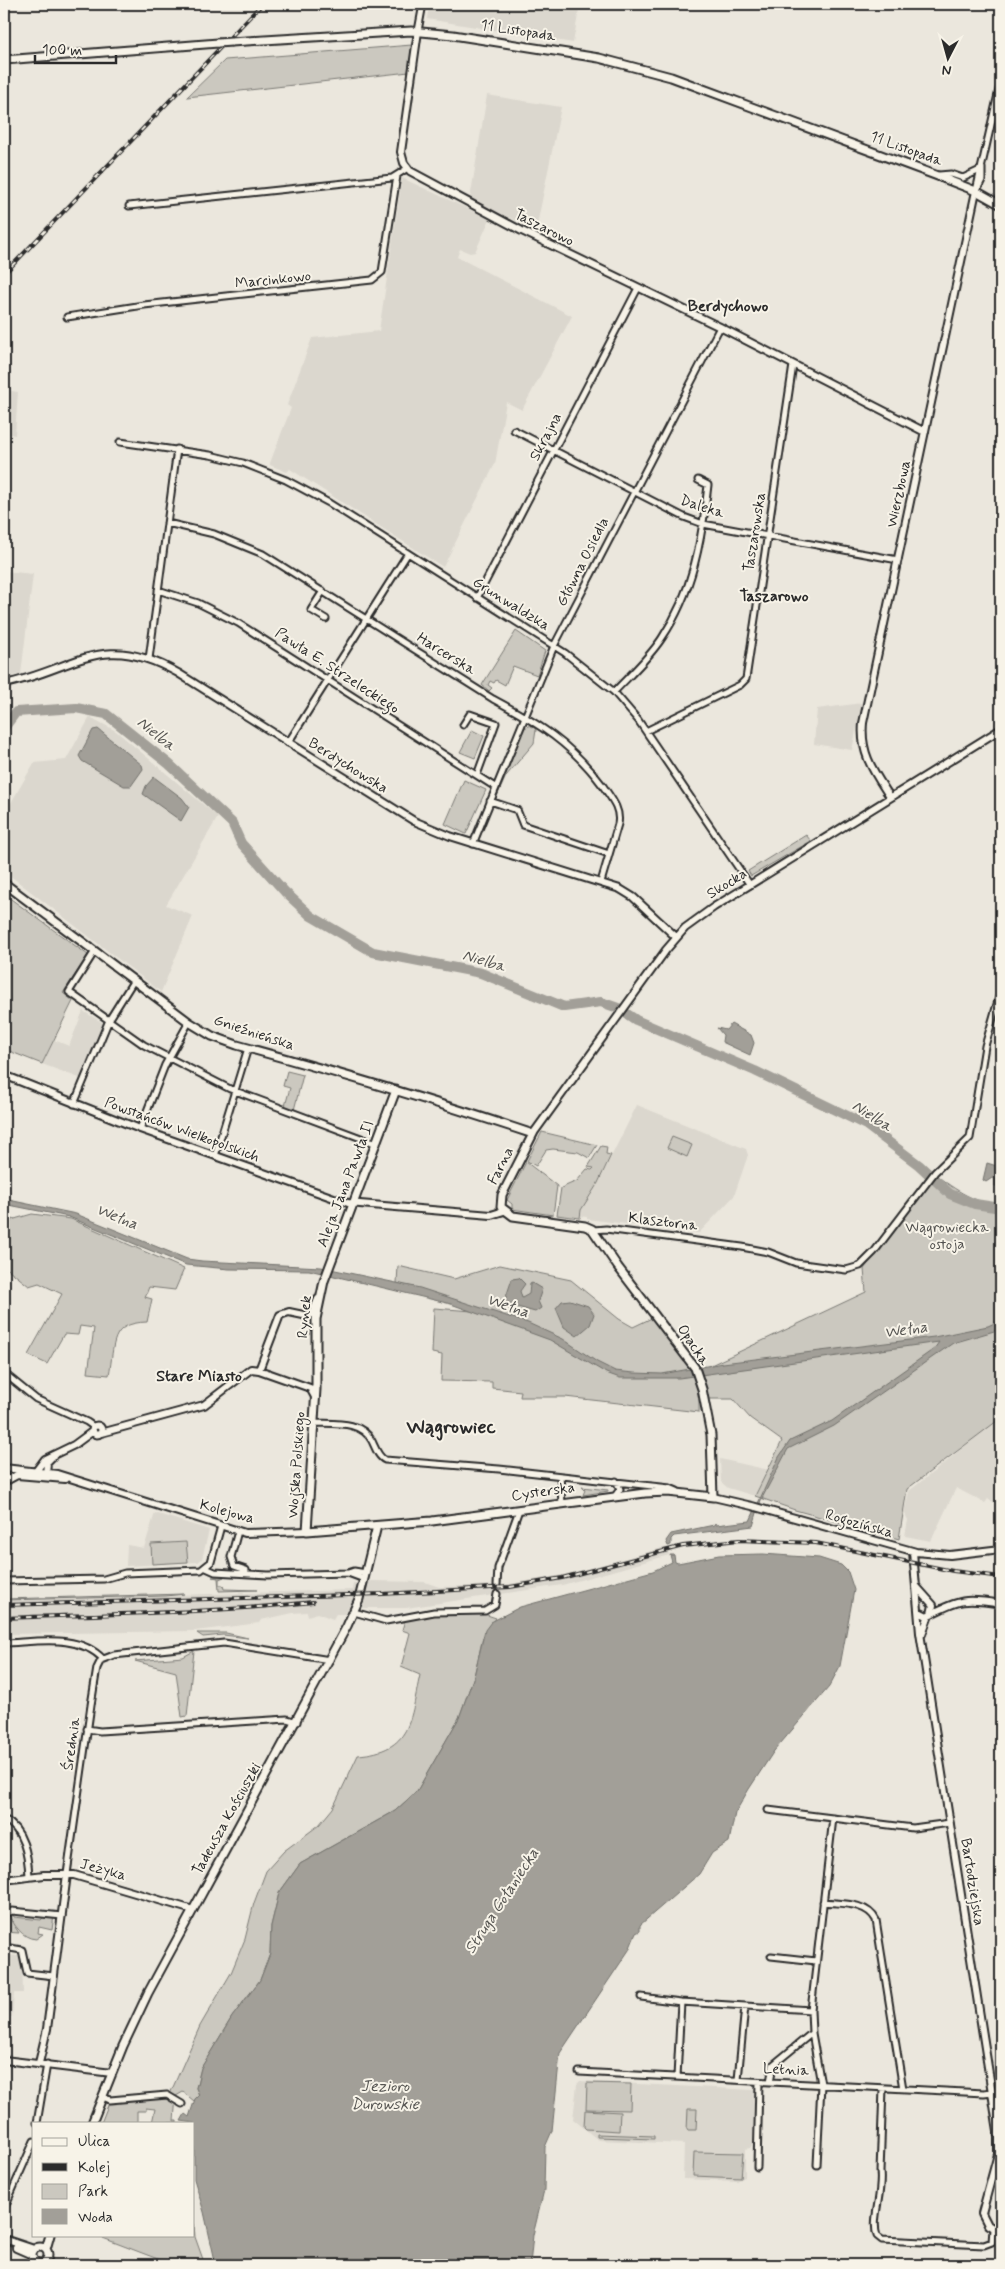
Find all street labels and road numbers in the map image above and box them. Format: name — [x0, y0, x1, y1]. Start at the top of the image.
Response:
street label: 11 Listopada — [479, 15, 558, 47]
street label: 11 Listopada — [867, 127, 946, 172]
street label: Taszarowo — [511, 204, 577, 252]
street label: Marcinkowo — [234, 266, 312, 294]
street label: Skrajna — [525, 409, 567, 465]
street label: Wierzbowa — [882, 458, 916, 529]
street label: Daleka — [677, 490, 728, 524]
street label: Taszarowska — [739, 491, 771, 573]
street label: Główna Osiedla — [552, 514, 614, 610]
street label: Grunwaldzka — [469, 572, 554, 636]
street label: Pawła E. Strzeleckiego — [270, 623, 403, 720]
street label: Harcerska — [413, 628, 480, 680]
street label: Berdychowska — [304, 733, 392, 799]
street label: Skocka — [703, 864, 751, 904]
street label: Gnieźnieńska — [211, 1011, 297, 1056]
street label: Powstańców Wielkopolskich — [102, 1093, 262, 1167]
street label: Aleja Jana Pawła II — [313, 1118, 379, 1250]
street label: Farna — [483, 1144, 519, 1188]
street label: Klasztorna — [627, 1208, 700, 1236]
street label: Rynek — [293, 1294, 317, 1339]
street label: Opacka — [672, 1321, 715, 1370]
street label: Wojska Polskiego — [283, 1411, 312, 1519]
street label: Cysterska — [510, 1478, 576, 1506]
street label: Kolejowa — [197, 1495, 257, 1529]
street label: Rogozińska — [823, 1505, 895, 1544]
street label: Średnia — [57, 1715, 86, 1772]
street label: Tadeusza Kościuszki — [188, 1759, 266, 1879]
street label: Bartodziejska — [955, 1837, 989, 1927]
street label: Jeżyka — [78, 1854, 128, 1886]
street label: Letnia — [762, 2059, 811, 2081]

